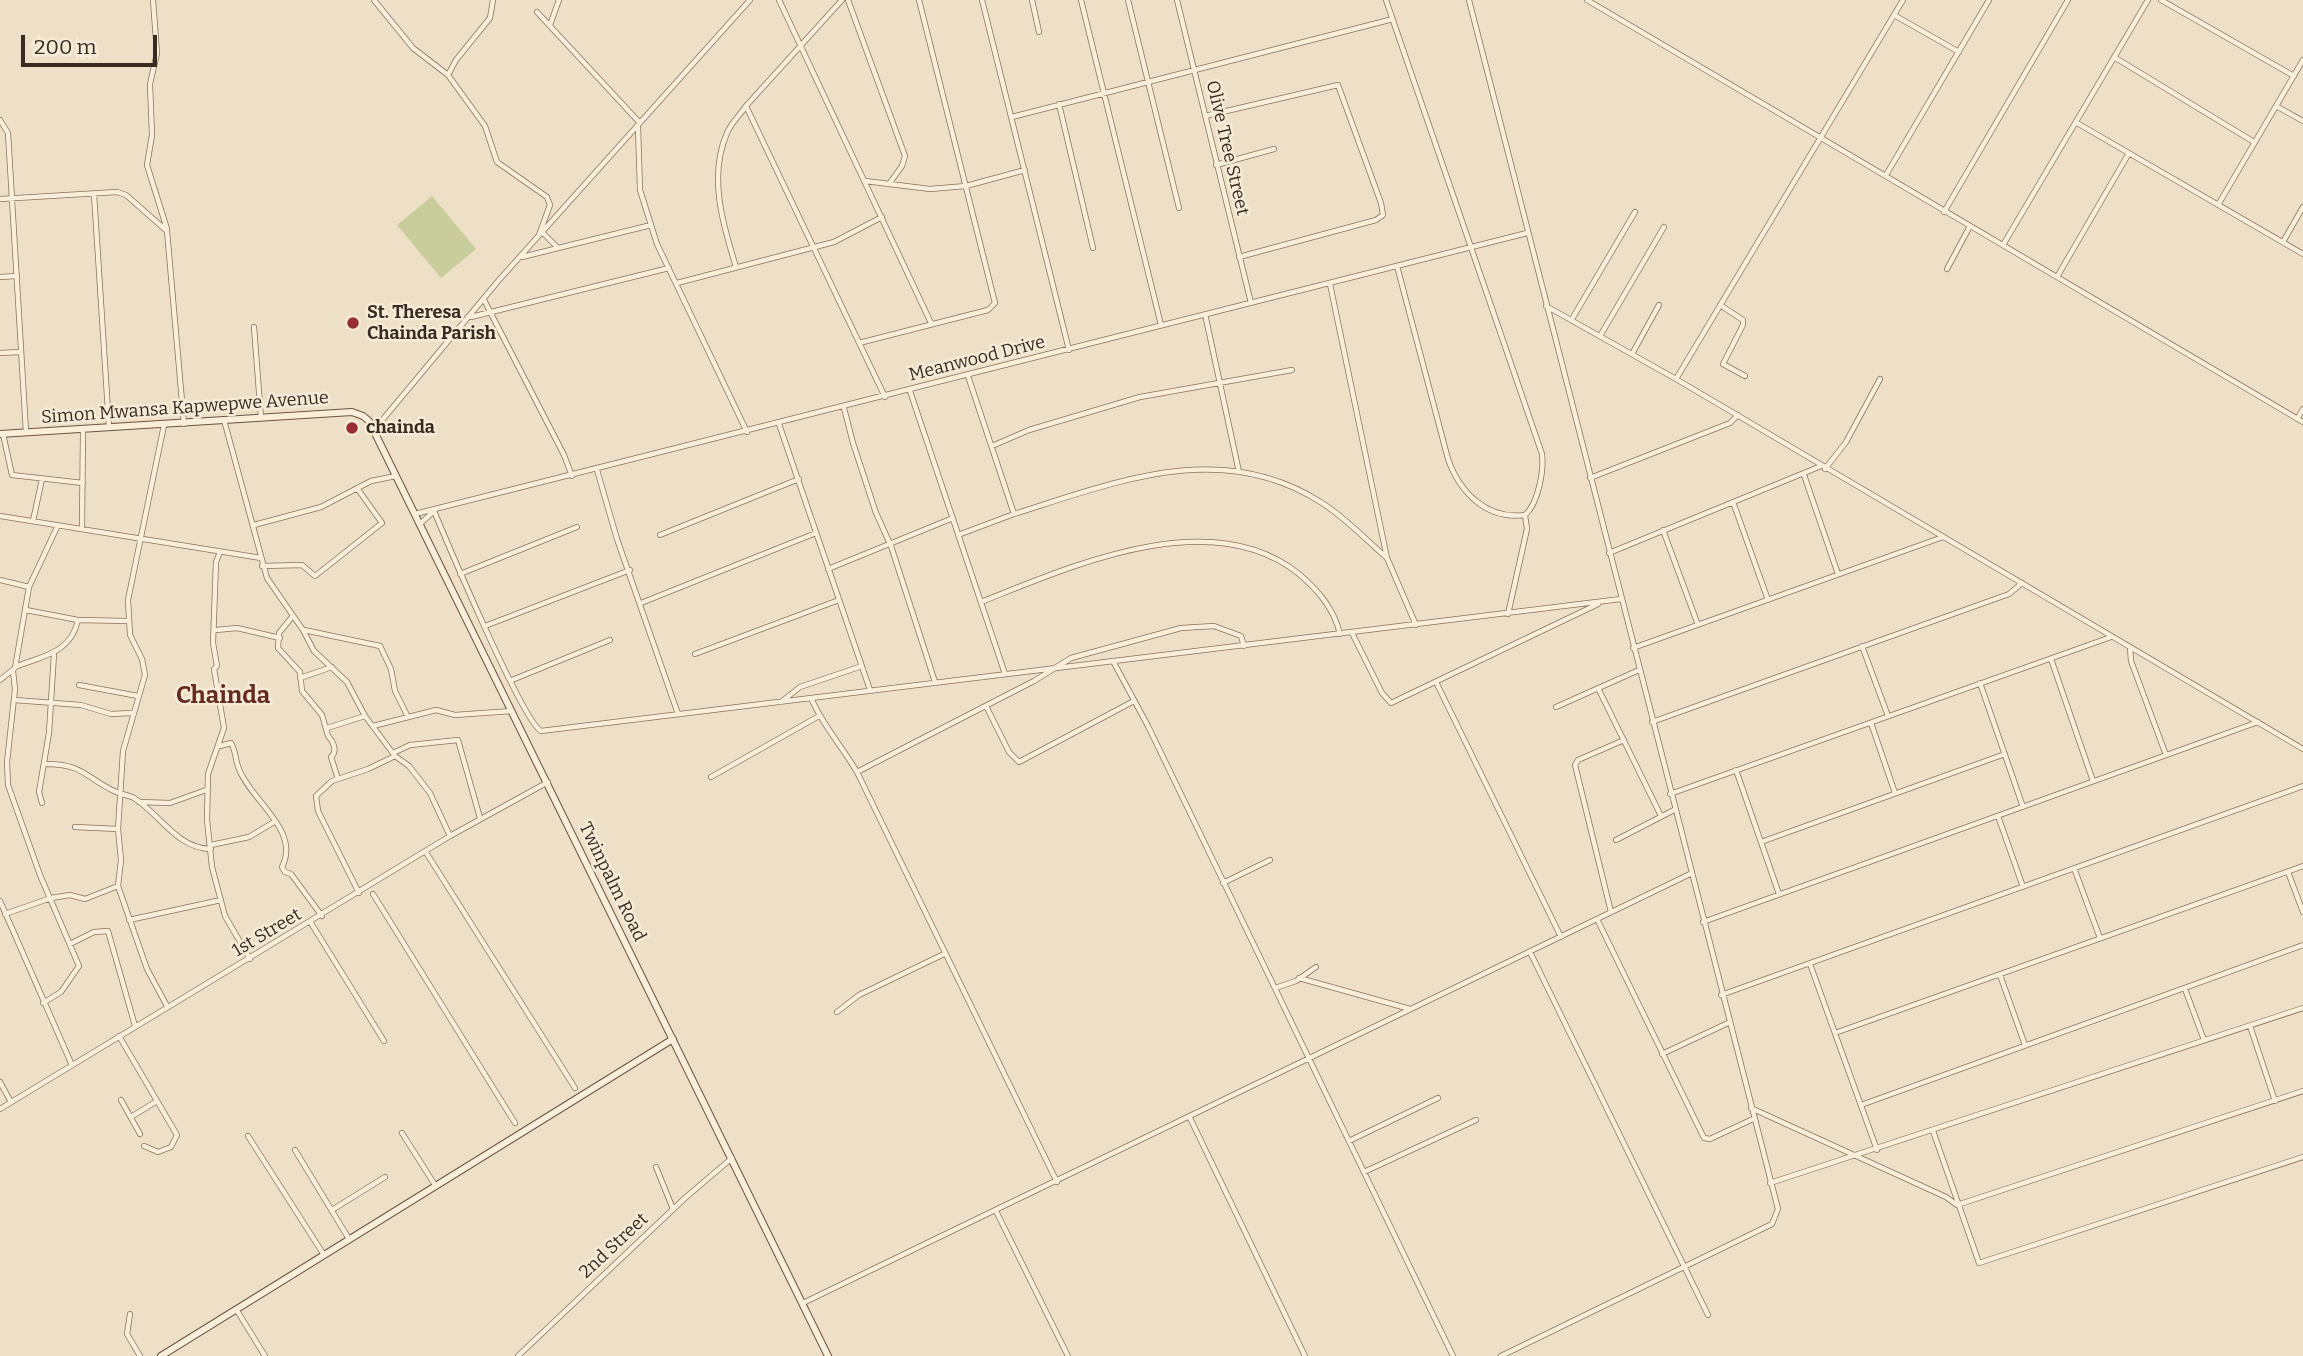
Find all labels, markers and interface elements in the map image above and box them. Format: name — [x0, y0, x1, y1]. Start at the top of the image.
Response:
scale bar — [24, 21, 161, 65]
text: 200 m — [34, 34, 97, 60]
street label: Olive Tree Street — [1201, 78, 1253, 218]
place label: St. Theresa Chainda Parish — [367, 302, 496, 344]
marker: St. Theresa Chainda Parish — [345, 315, 361, 331]
street label: Meanwood Drive — [907, 332, 1047, 386]
street label: Simon Mwansa Kapwepwe Avenue — [40, 387, 330, 429]
place label: chainda — [366, 417, 435, 439]
marker: chainda — [344, 420, 360, 436]
district label: Chainda — [176, 682, 270, 710]
street label: Twinpalm Road — [574, 819, 650, 945]
street label: 1st Street — [229, 904, 305, 962]
street label: 2nd Street — [575, 1209, 653, 1283]

